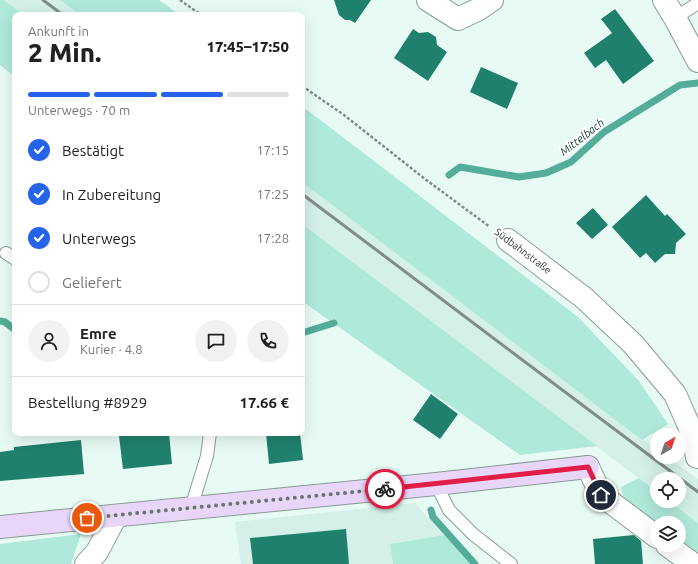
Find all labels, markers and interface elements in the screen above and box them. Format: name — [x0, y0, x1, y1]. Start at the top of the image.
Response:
text: Ankunft in — [28, 24, 89, 38]
text: 2 Min. — [28, 38, 101, 67]
text: 17:45–17:50 — [206, 38, 289, 55]
text: Unterwegs · 70 m — [28, 103, 130, 117]
water label: Mittelbach — [558, 116, 606, 158]
icon: check — [28, 139, 50, 161]
text: Bestätigt — [62, 142, 124, 159]
text: 17:15 — [256, 143, 289, 157]
icon: check — [28, 183, 50, 205]
text: In Zubereitung — [62, 186, 161, 203]
text: 17:25 — [256, 187, 289, 201]
street label: Südbahnstraße — [493, 226, 553, 276]
icon: check — [28, 227, 50, 249]
text: Unterwegs — [62, 230, 136, 247]
text: 17:28 — [256, 231, 289, 245]
text: Geliefert — [62, 274, 122, 291]
button: person — [28, 320, 70, 362]
button: chat — [195, 320, 237, 362]
button: phone — [247, 320, 289, 362]
text: Emre — [80, 325, 117, 342]
text: Kurier · 4.8 — [80, 342, 143, 356]
text: Bestellung #8929 — [28, 394, 147, 411]
text: 17.66 € — [239, 394, 289, 411]
north arrow — [650, 428, 686, 464]
map controls — [650, 428, 686, 552]
courier — [365, 469, 405, 509]
button: locate — [650, 472, 686, 508]
icon: bike — [374, 478, 396, 500]
pin — [584, 478, 618, 512]
icon: home — [590, 484, 612, 506]
pin — [70, 501, 104, 535]
icon: bag — [76, 507, 98, 529]
button: layers — [650, 516, 686, 552]

